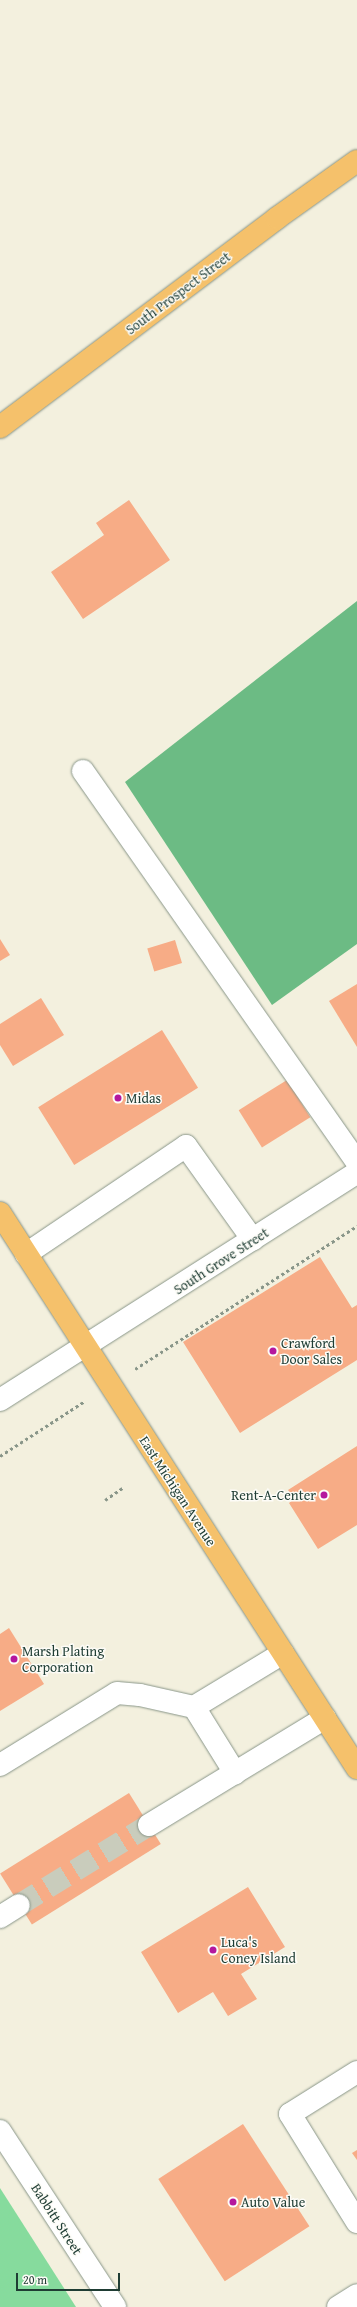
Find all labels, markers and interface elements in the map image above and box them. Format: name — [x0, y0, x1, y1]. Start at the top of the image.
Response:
street label: South Prospect Street — [122, 248, 234, 338]
place label: Midas — [126, 1090, 161, 1106]
marker: Midas — [113, 1093, 123, 1103]
street label: South Grove Street — [170, 1224, 272, 1298]
place label: Crawford Door Sales — [281, 1335, 342, 1368]
marker: Crawford Door Sales — [268, 1346, 278, 1356]
street label: East Michigan Avenue — [136, 1433, 220, 1549]
place label: Rent-A-Center — [231, 1487, 316, 1503]
marker: Rent-A-Center — [319, 1490, 329, 1500]
place label: Marsh Plating Corporation — [22, 1643, 104, 1676]
marker: Marsh Plating Corporation — [9, 1654, 19, 1664]
place label: Luca's Coney Island — [221, 1934, 296, 1966]
marker: Luca's Coney Island — [208, 1945, 218, 1955]
street label: Babbitt Street — [28, 2180, 86, 2258]
place label: Auto Value — [241, 2194, 305, 2210]
marker: Auto Value — [228, 2197, 238, 2207]
scale bar — [18, 2265, 122, 2291]
text: 20 m — [23, 2271, 47, 2288]

